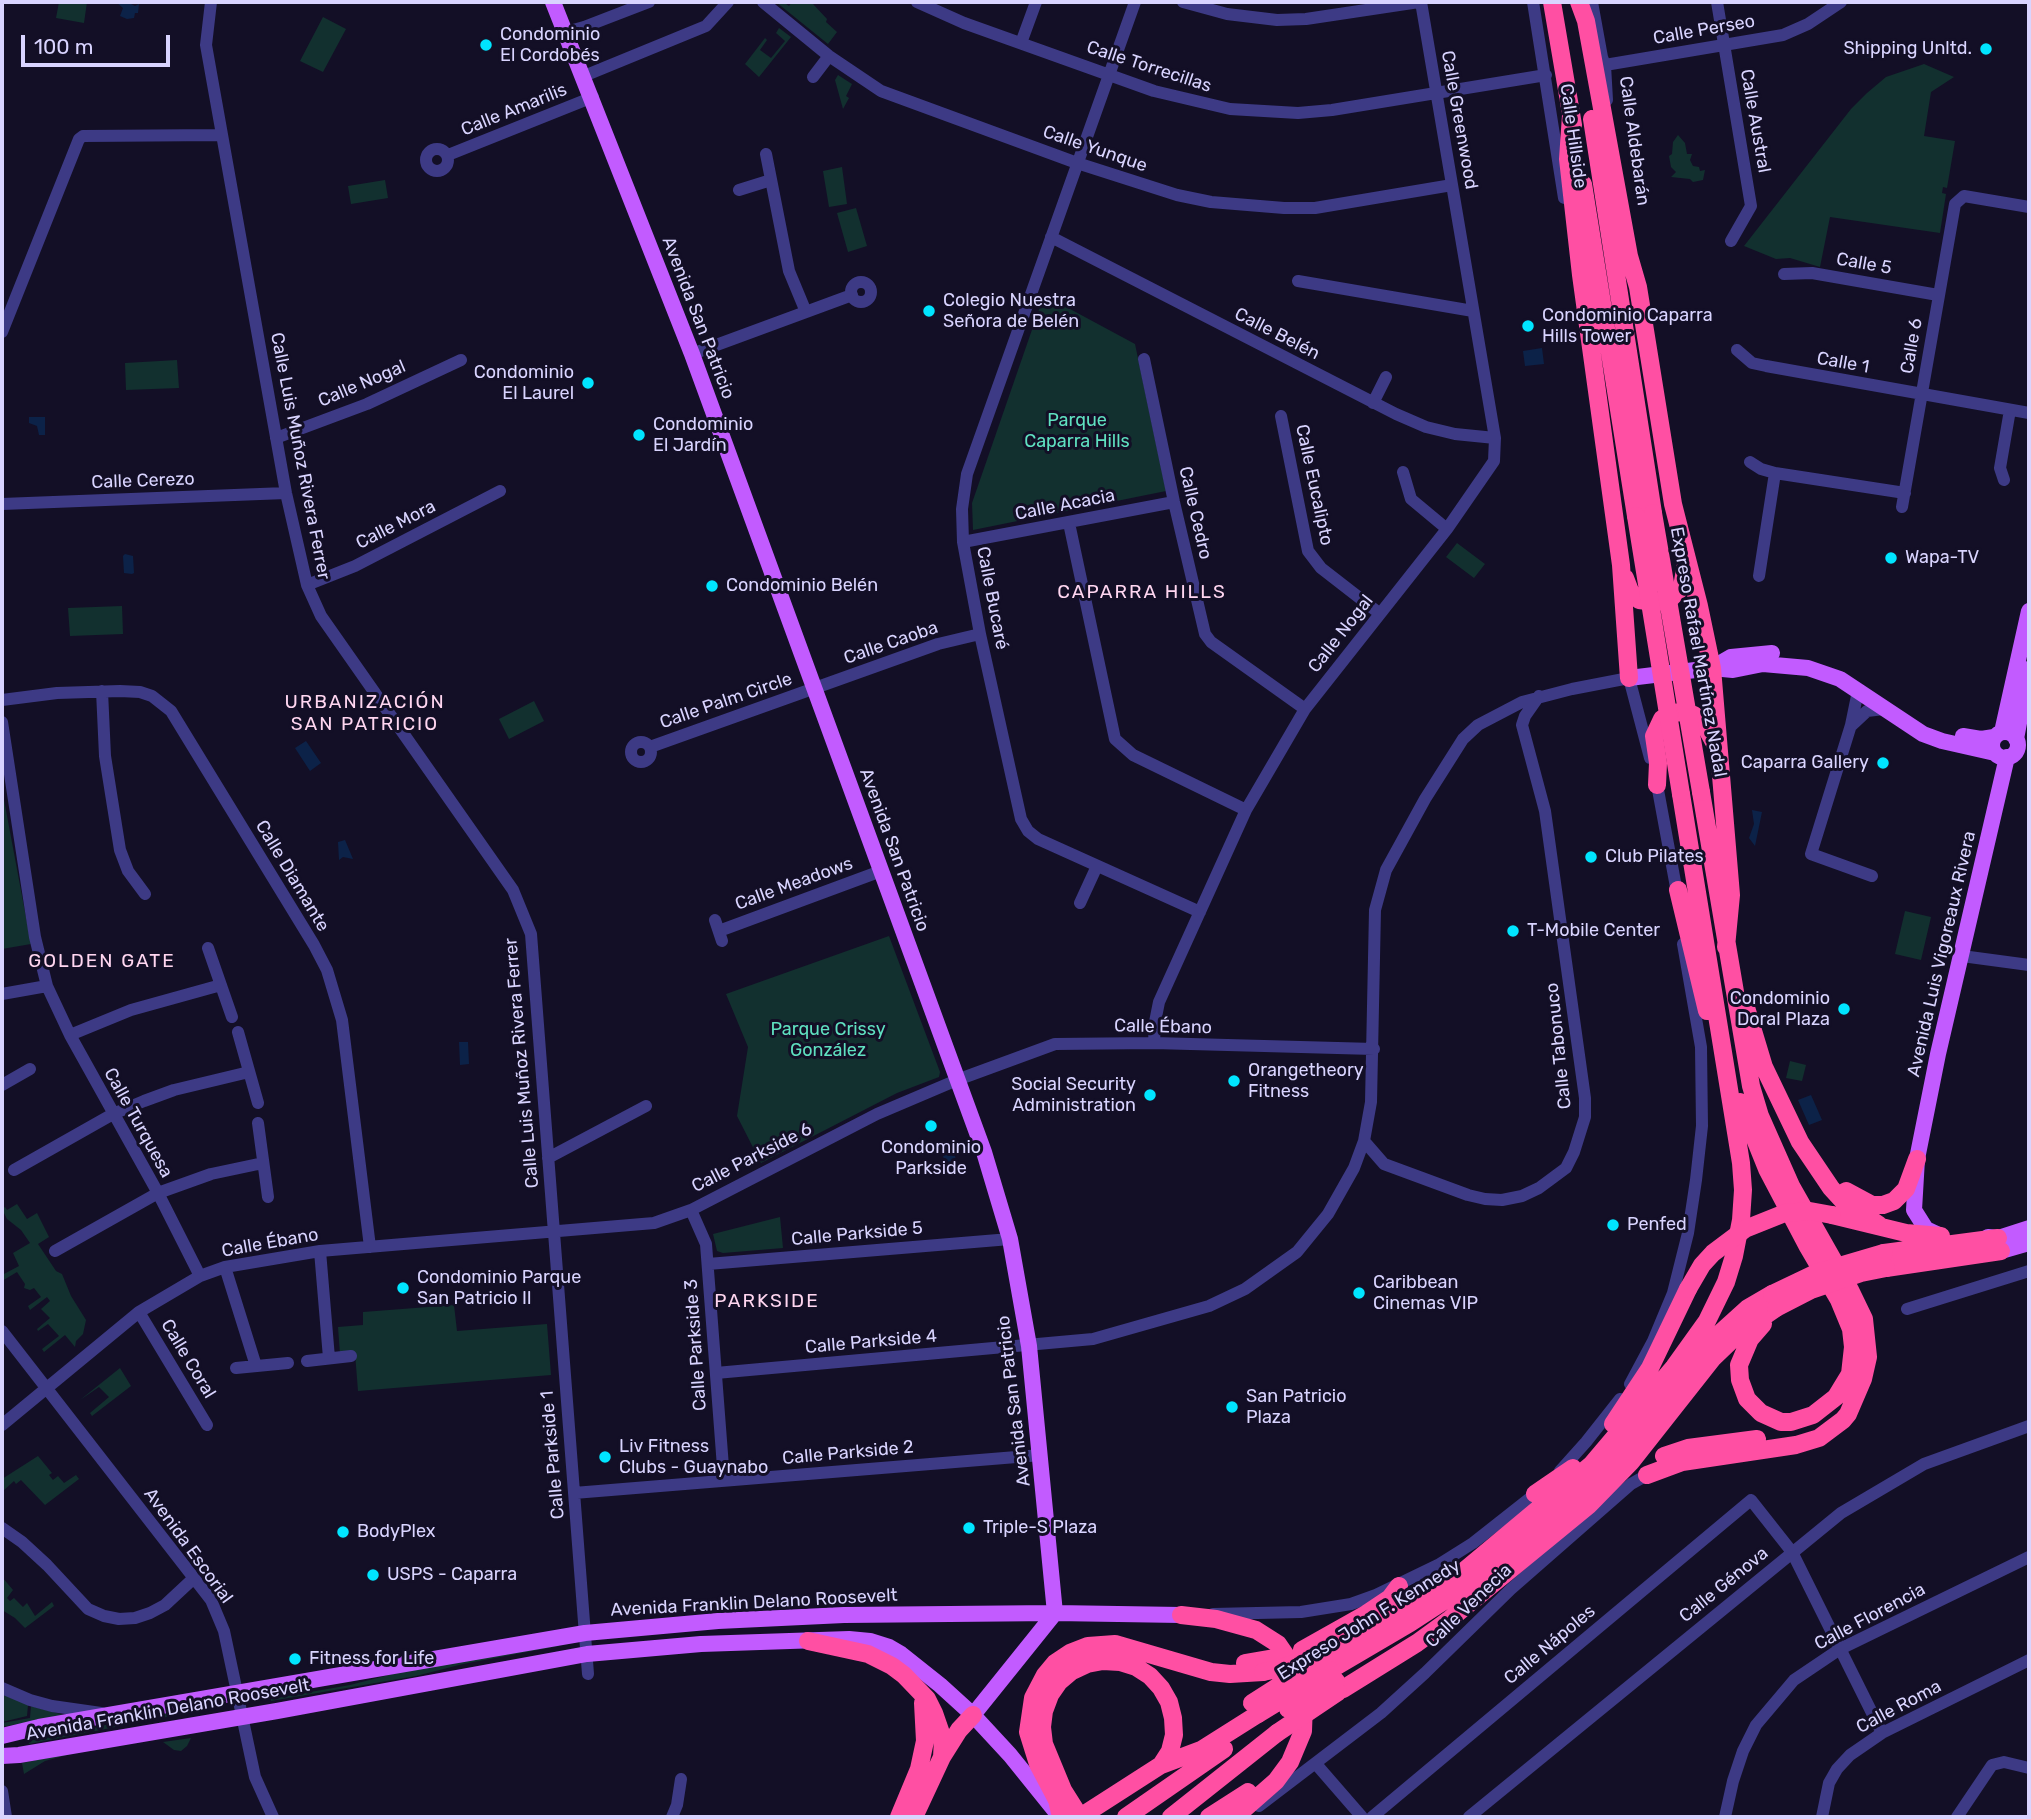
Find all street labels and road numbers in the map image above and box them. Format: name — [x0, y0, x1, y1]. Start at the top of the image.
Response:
street label: Calle Perseo — [1651, 10, 1757, 50]
street label: Calle Torrecillas — [1084, 37, 1214, 97]
street label: Calle Greenwood — [1436, 49, 1482, 191]
street label: Calle Austral — [1735, 67, 1775, 175]
street label: Calle Aldebarán — [1614, 75, 1654, 207]
street label: Calle Amarilis — [458, 79, 570, 141]
street label: Calle Hillside — [1555, 82, 1591, 190]
street label: Calle Yunque — [1040, 121, 1150, 177]
street label: Avenida San Patricio — [657, 234, 739, 402]
street label: Calle 5 — [1835, 249, 1893, 279]
street label: Calle Belén — [1231, 303, 1323, 365]
street label: Calle 6 — [1897, 317, 1927, 375]
street label: Calle Luis Muñoz Rivera Ferrer — [265, 331, 335, 581]
street label: Calle 1 — [1815, 348, 1871, 378]
street label: Calle Nogal — [315, 356, 409, 412]
street label: Calle Eucalipto — [1291, 422, 1337, 548]
street label: Calle Cedro — [1174, 464, 1216, 562]
street label: Calle Cerezo — [91, 468, 195, 494]
street label: Calle Acacia — [1013, 485, 1117, 525]
street label: Calle Mora — [353, 496, 439, 554]
street label: Expreso Rafael Martínez Nadal — [1665, 525, 1731, 779]
street label: Calle Bucaré — [971, 545, 1013, 651]
street label: Calle Nogal — [1304, 591, 1378, 677]
street label: Calle Caoba — [841, 617, 941, 669]
street label: Calle Palm Circle — [657, 668, 795, 734]
street label: Avenida San Patricio — [854, 765, 934, 935]
street label: Calle Diamante — [250, 817, 334, 935]
street label: Avenida Luis Vigoreaux Rivera — [1903, 829, 1981, 1079]
street label: Calle Meadows — [732, 853, 856, 915]
street label: Calle Luis Muñoz Rivera Ferrer — [500, 937, 544, 1189]
street label: Calle Tabonuco — [1542, 982, 1576, 1110]
street label: Calle Ébano — [1114, 1015, 1212, 1039]
street label: Calle Turquesa — [99, 1064, 177, 1182]
street label: Calle Parkside 6 — [688, 1118, 816, 1198]
street label: Calle Parkside 5 — [790, 1217, 924, 1251]
street label: Calle Ébano — [220, 1224, 320, 1262]
street label: Calle Parkside 3 — [681, 1278, 711, 1412]
street label: Avenida San Patricio — [993, 1314, 1035, 1488]
street label: Calle Coral — [156, 1316, 220, 1402]
street label: Calle Parkside 4 — [804, 1325, 938, 1359]
street label: Calle Parkside 1 — [537, 1390, 569, 1520]
street label: Calle Parkside 2 — [781, 1437, 915, 1469]
street label: Avenida Escorial — [139, 1484, 237, 1608]
street label: Calle Génova — [1675, 1543, 1773, 1627]
street label: Expreso John F. Kennedy — [1274, 1555, 1464, 1685]
street label: Calle Venecia — [1421, 1560, 1517, 1652]
street label: Calle Florencia — [1811, 1579, 1929, 1655]
street label: Avenida Franklin Delano Roosevelt — [610, 1585, 898, 1621]
street label: Calle Nápoles — [1500, 1601, 1600, 1689]
street label: Avenida Franklin Delano Roosevelt — [25, 1674, 311, 1746]
street label: Calle Roma — [1853, 1676, 1945, 1738]

